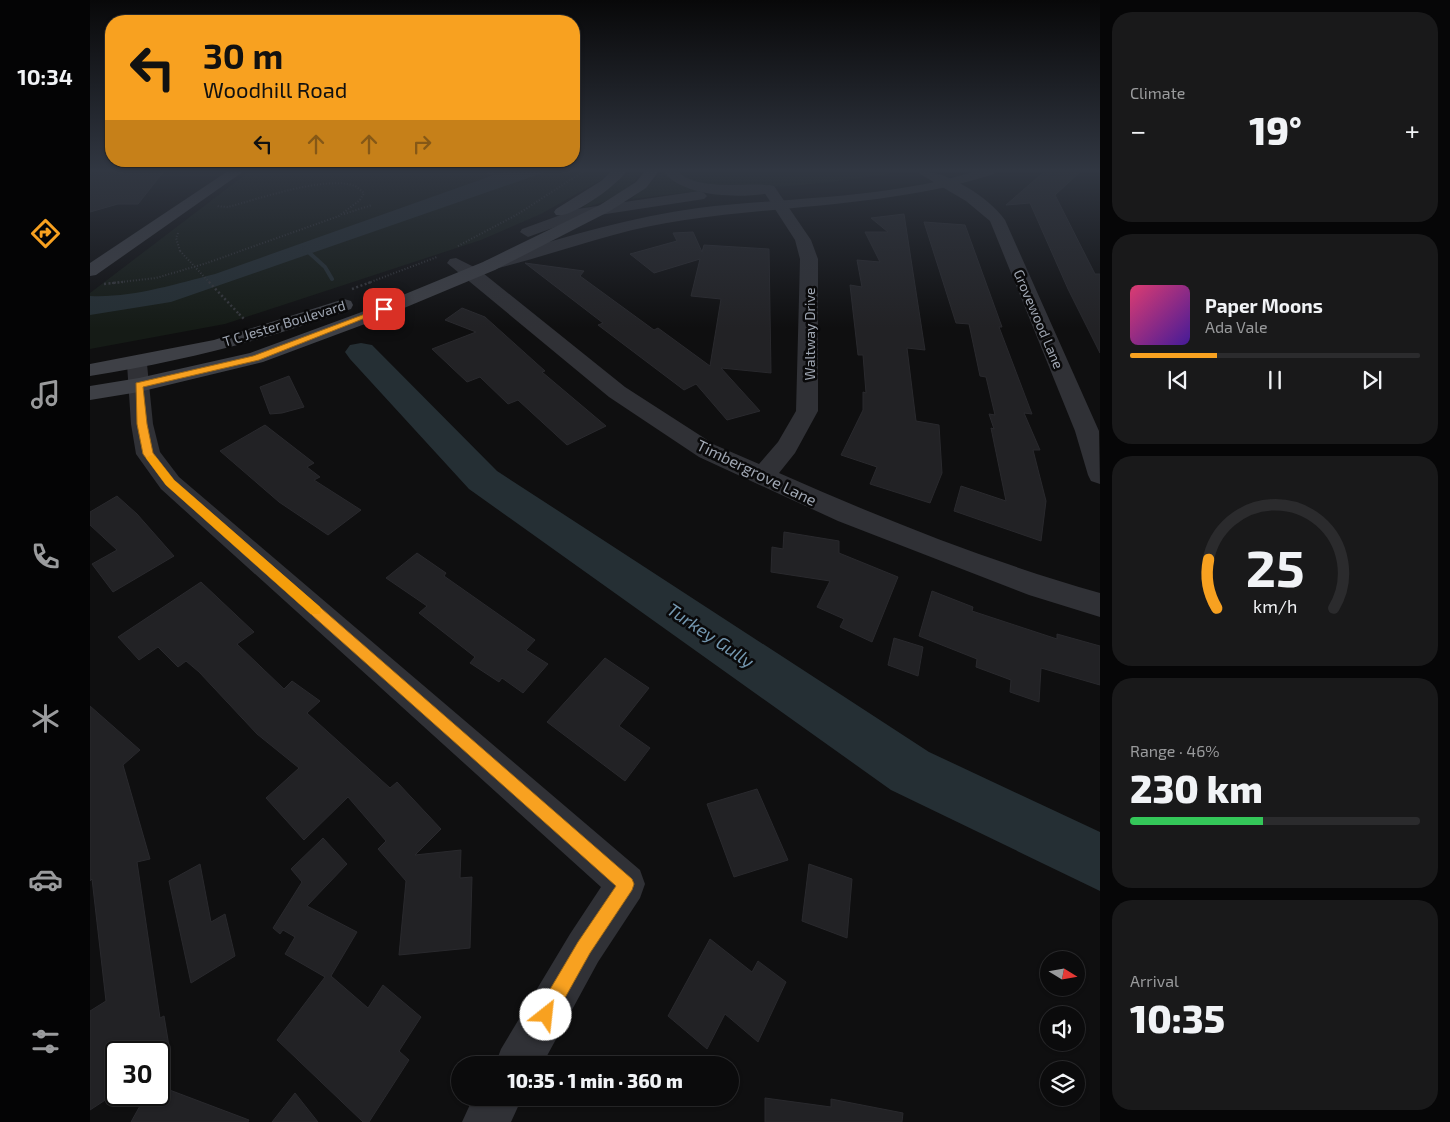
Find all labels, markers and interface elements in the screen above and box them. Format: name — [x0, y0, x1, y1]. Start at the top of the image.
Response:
text: 30 m — [203, 34, 283, 76]
icon: left — [120, 35, 185, 100]
text: 10:34 — [17, 63, 73, 89]
text: Woodhill Road — [203, 76, 347, 102]
text: Climate — [1130, 83, 1185, 102]
text: 19° — [1249, 107, 1302, 153]
text: − — [1130, 113, 1146, 147]
text: + — [1405, 113, 1420, 147]
icon: left — [249, 130, 277, 158]
icon: ahead — [302, 130, 330, 158]
icon: ahead — [355, 130, 383, 158]
icon: right — [408, 130, 436, 158]
icon: directions — [28, 216, 63, 251]
street label: Grovewood Lane — [1010, 267, 1068, 371]
pin — [363, 288, 405, 330]
street label: Waltway Drive — [801, 288, 818, 380]
text: Paper Moons — [1205, 294, 1323, 317]
icon: arrive — [370, 295, 398, 323]
street label: T C Jester Boulevard — [221, 296, 347, 350]
text: Ada Vale — [1205, 317, 1268, 336]
icon: previous — [1164, 366, 1192, 394]
icon: pause — [1261, 366, 1289, 394]
icon: next — [1358, 366, 1386, 394]
icon: music — [28, 377, 63, 412]
street label: Timbergrove Lane — [694, 435, 820, 509]
text: 25 — [1246, 535, 1304, 597]
icon: phone — [28, 539, 63, 574]
text: km/h — [1253, 595, 1297, 617]
water label: Turkey Gully — [663, 598, 759, 672]
icon: climate — [28, 701, 63, 736]
text: Range · 46% — [1130, 741, 1220, 760]
text: 230 km — [1130, 765, 1263, 811]
icon: car — [28, 862, 63, 897]
north arrow — [1040, 951, 1085, 996]
map controls — [1040, 951, 1085, 1106]
text: Arrival — [1130, 971, 1179, 990]
position arrow — [519, 988, 571, 1040]
text: 10:35 — [1130, 995, 1225, 1041]
button: sound — [1040, 1006, 1085, 1051]
icon: filters — [28, 1024, 63, 1059]
speed limit sign: 30 — [105, 1041, 170, 1106]
button: layers — [1040, 1061, 1085, 1106]
text: 10:35 · 1 min · 360 m — [507, 1069, 683, 1092]

